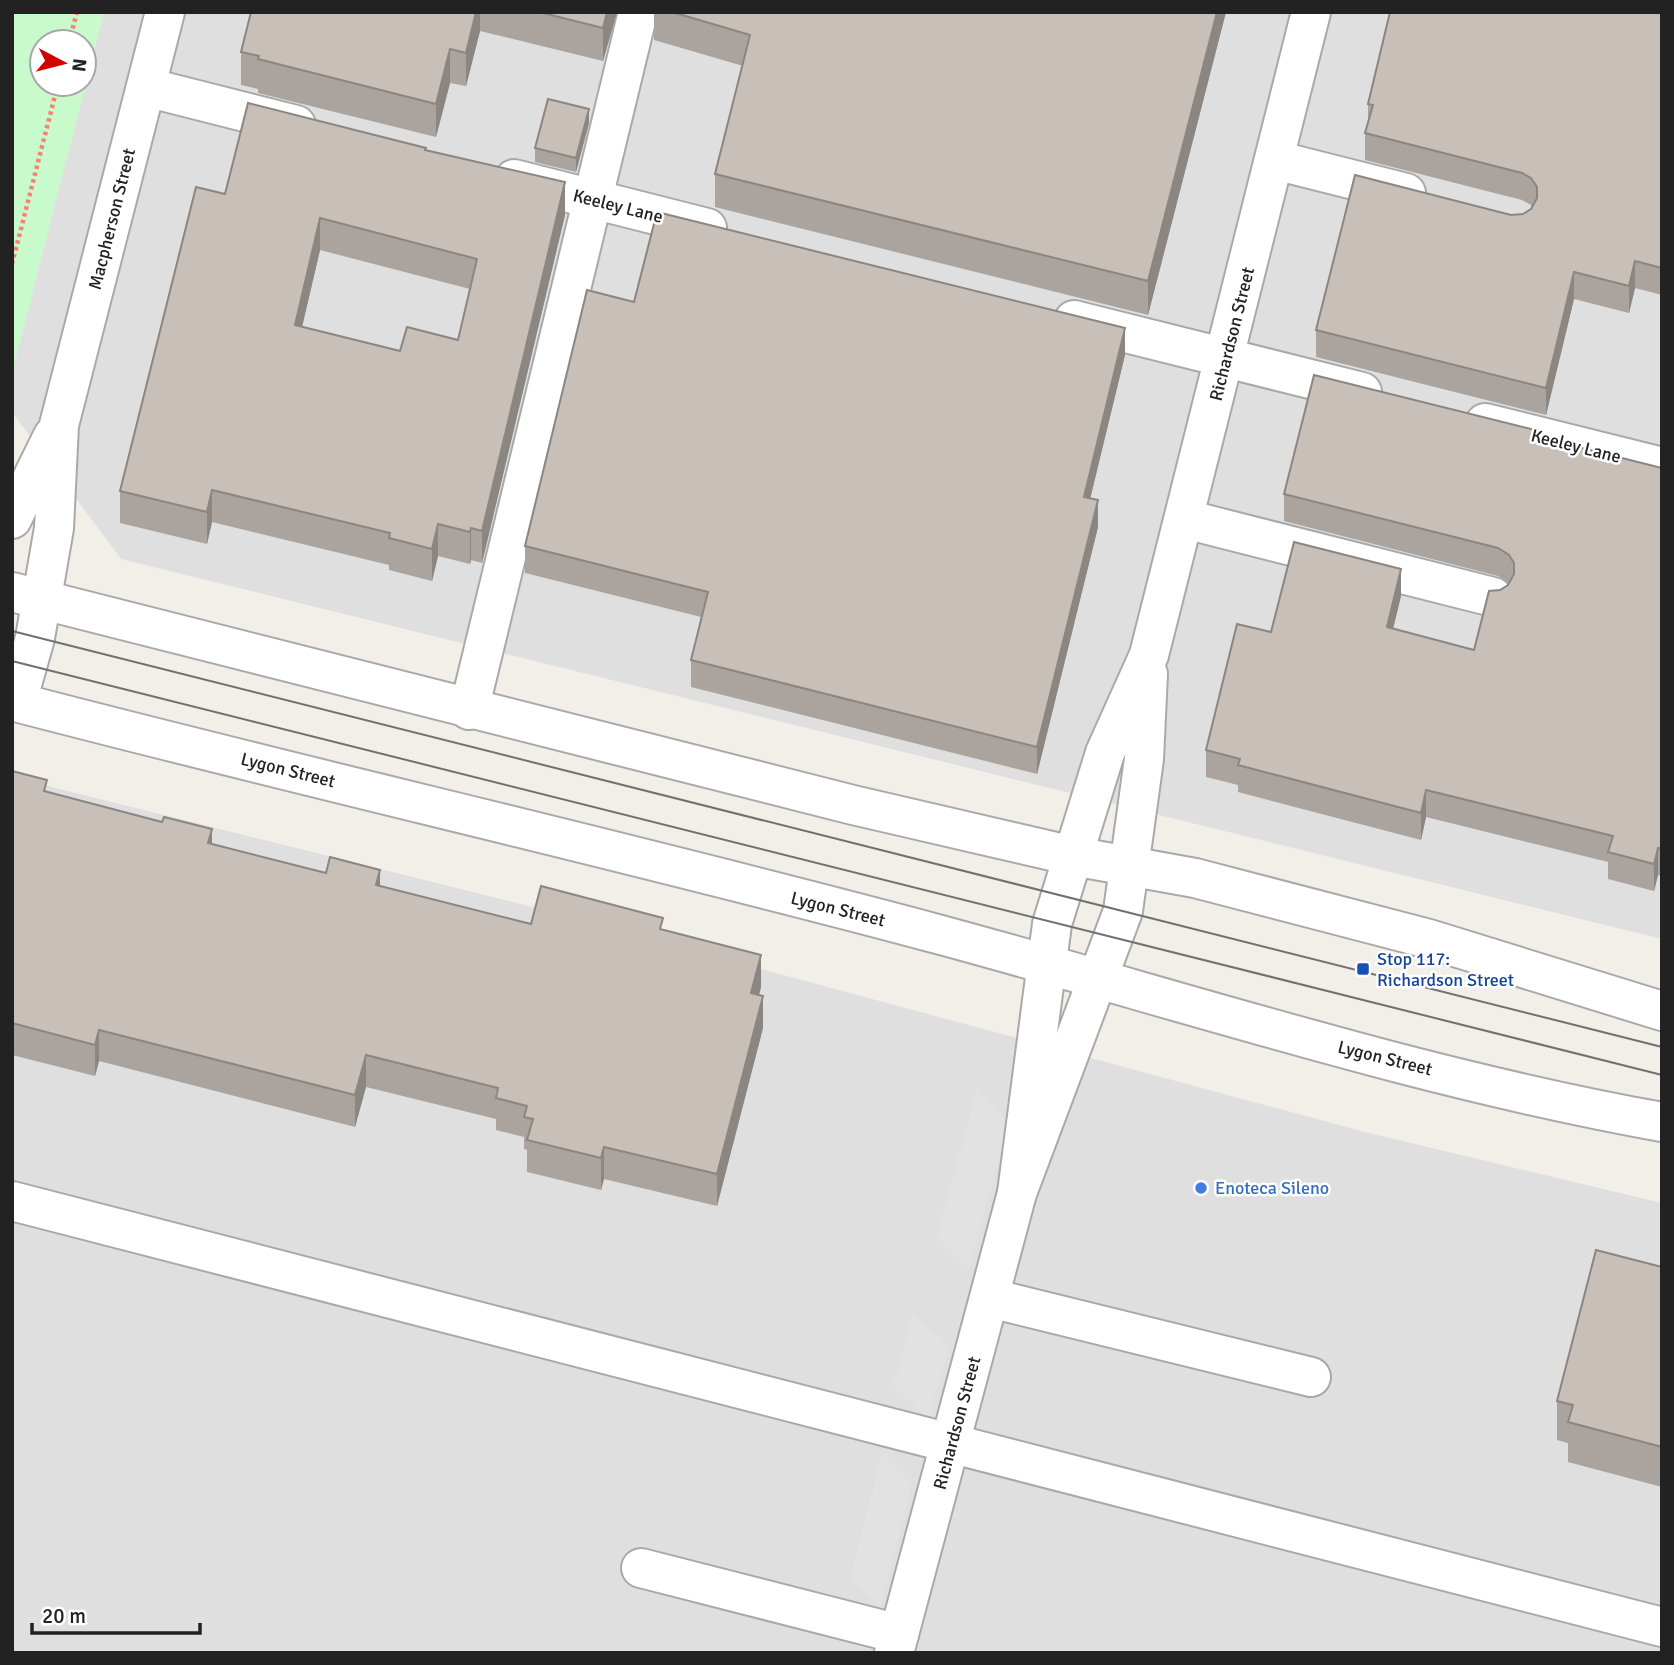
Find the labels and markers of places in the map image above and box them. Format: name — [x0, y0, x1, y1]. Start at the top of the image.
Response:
place label: Stop 117: Richardson Street — [1377, 948, 1514, 991]
marker: Stop 117: Richardson Street — [1355, 961, 1371, 977]
place label: Enoteca Sileno — [1215, 1177, 1329, 1199]
marker: Enoteca Sileno — [1193, 1180, 1209, 1196]

